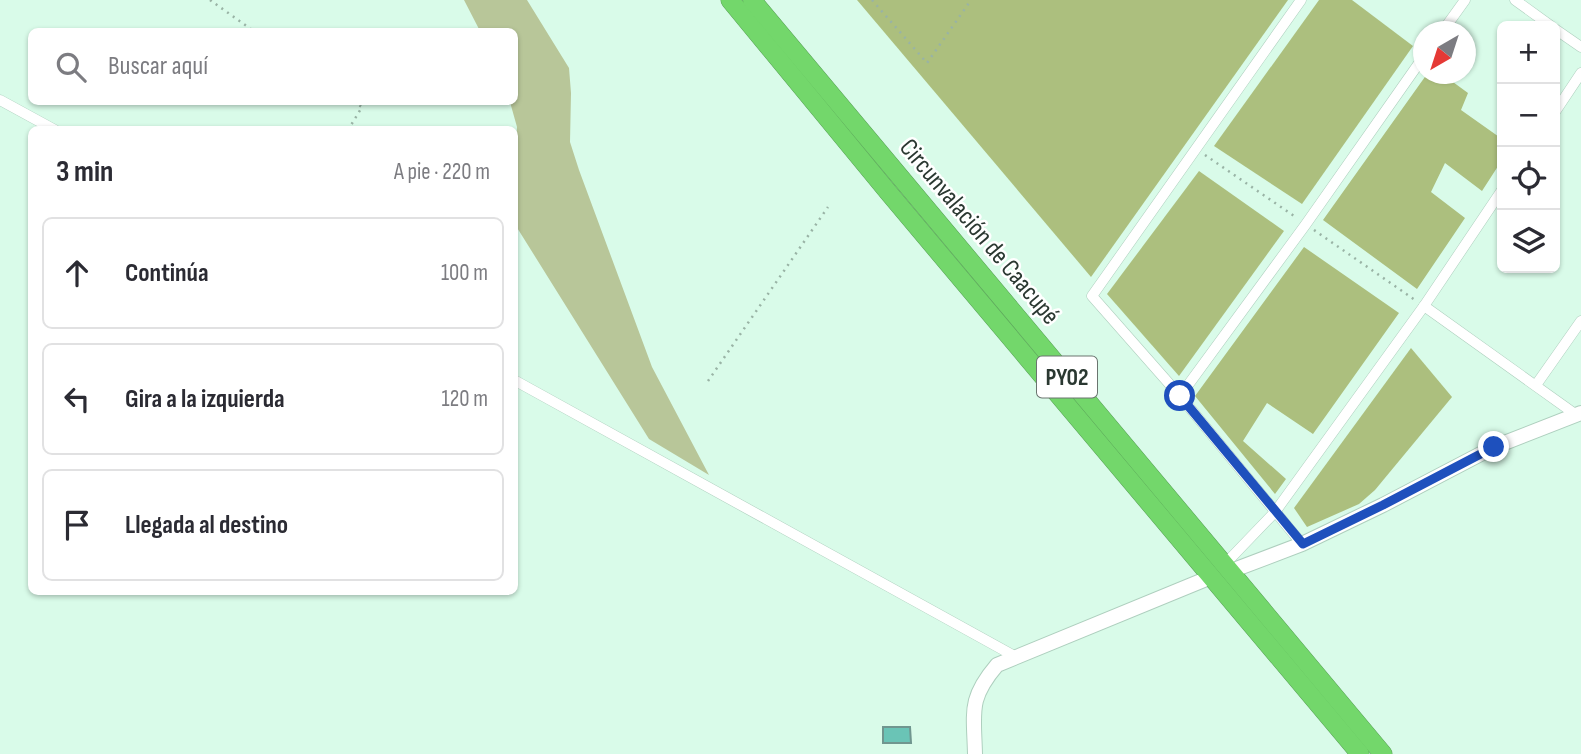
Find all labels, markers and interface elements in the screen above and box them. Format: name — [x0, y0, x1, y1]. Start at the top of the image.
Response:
north arrow — [1413, 21, 1476, 84]
map controls — [1497, 21, 1560, 273]
button: + — [1497, 21, 1560, 84]
search box — [28, 28, 518, 105]
icon: search — [52, 48, 90, 86]
text: Buscar aquí — [108, 51, 208, 82]
button: − — [1497, 84, 1560, 147]
street label: Circunvalación de Caacupé — [892, 133, 1066, 331]
button: locate — [1497, 147, 1560, 210]
text: 3 min — [56, 154, 113, 190]
text: A pie · 220 m — [394, 158, 490, 186]
button: layers — [1497, 210, 1560, 273]
icon: ahead — [58, 254, 96, 292]
text: Continúa — [125, 258, 209, 289]
text: 100 m — [441, 259, 488, 287]
road number: PY02 — [1037, 356, 1097, 398]
icon: left — [58, 380, 96, 418]
route start — [1164, 380, 1195, 411]
text: Gira a la izquierda — [125, 384, 285, 415]
text: 120 m — [442, 385, 488, 413]
route end — [1478, 431, 1509, 462]
icon: arrive — [58, 506, 96, 544]
text: Llegada al destino — [125, 510, 288, 541]

